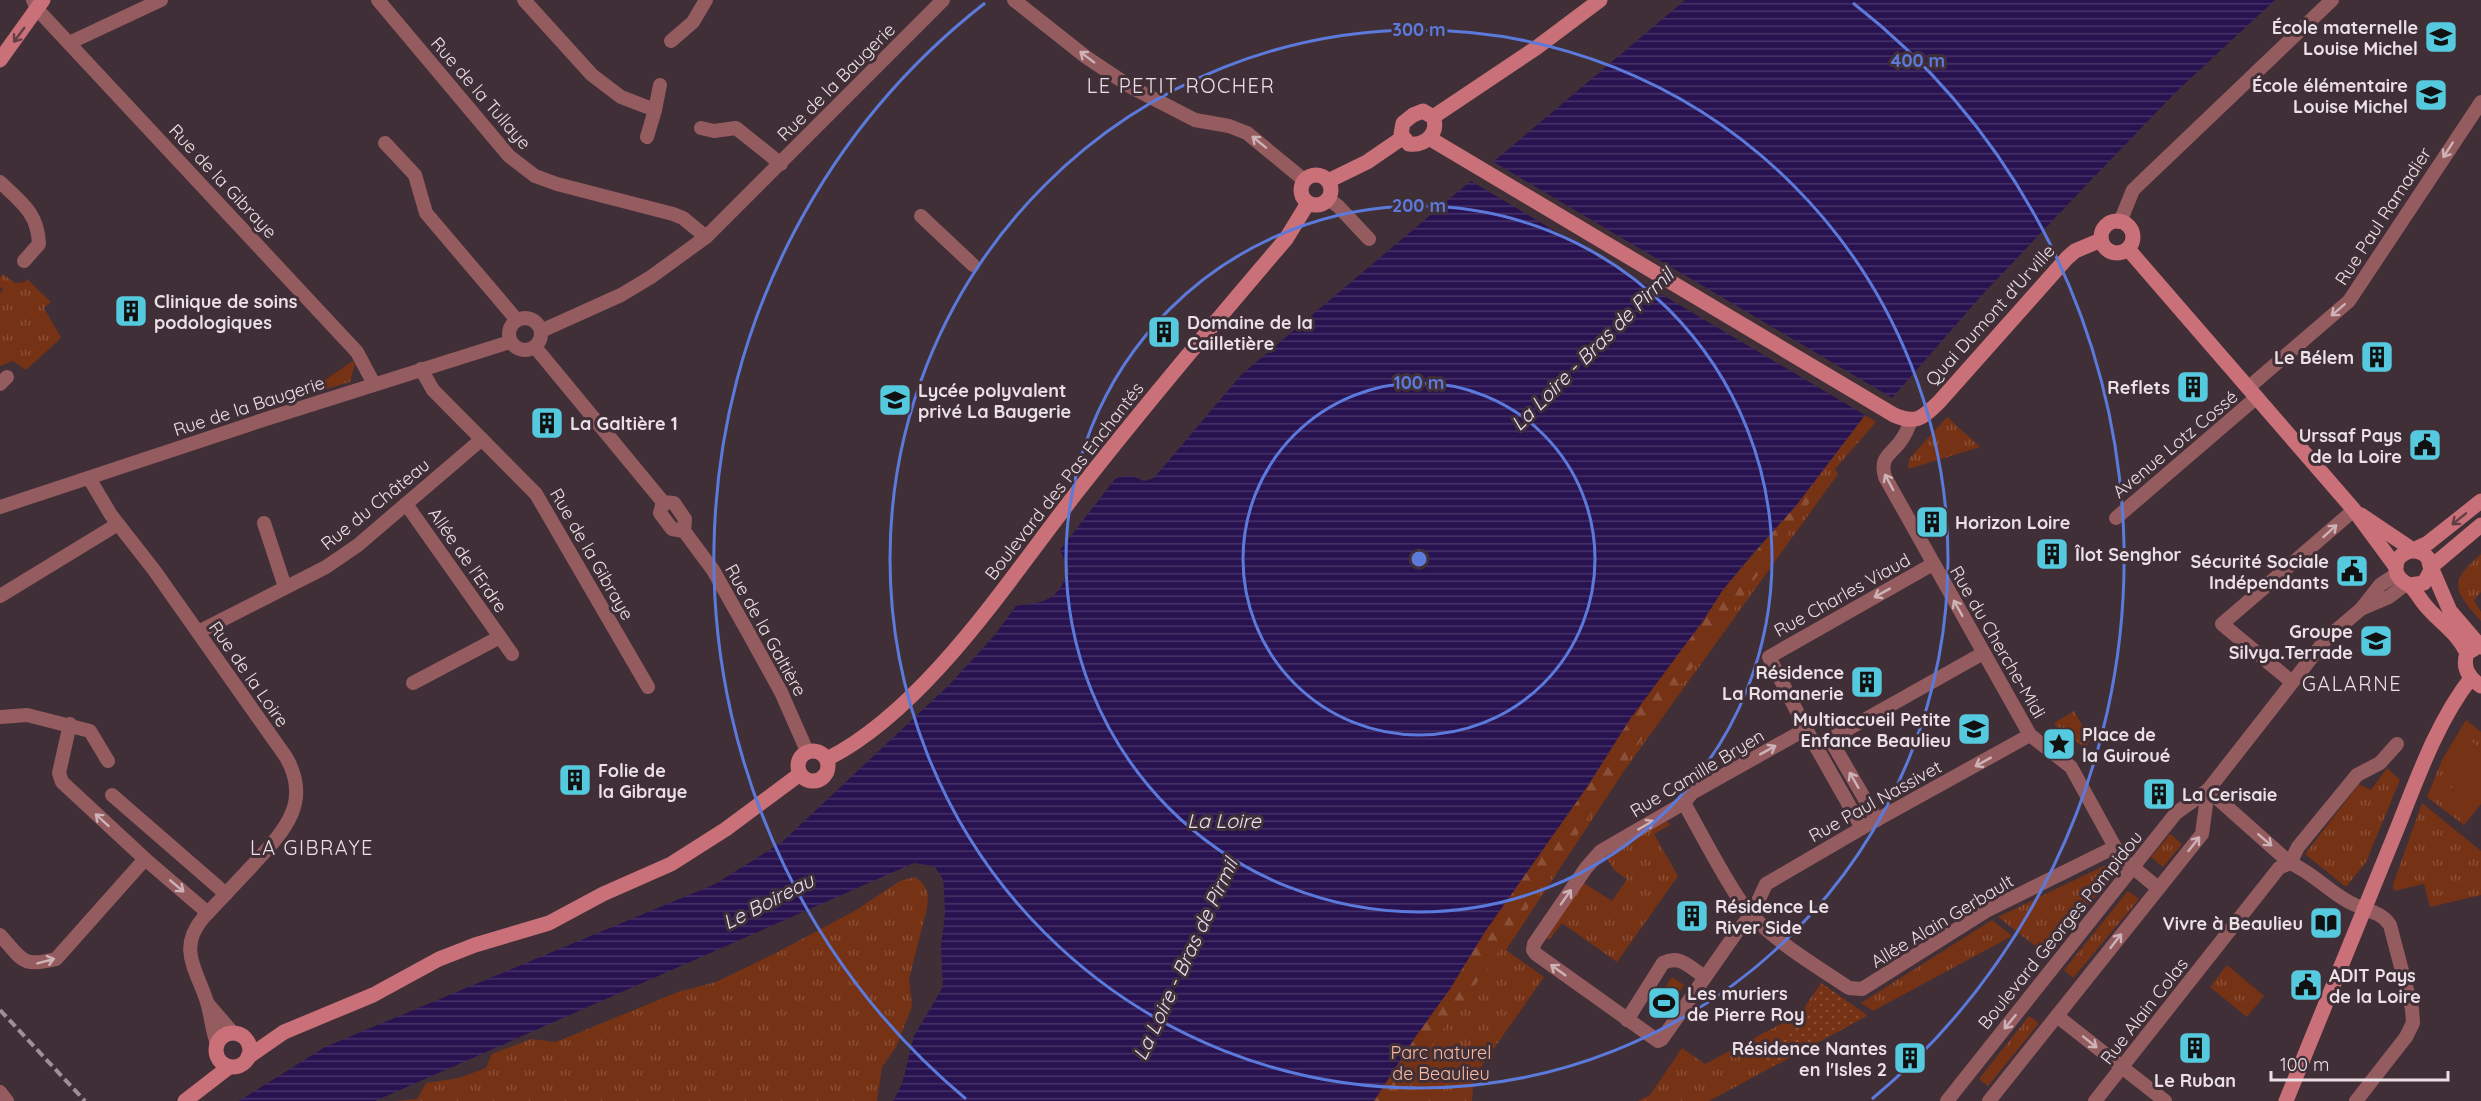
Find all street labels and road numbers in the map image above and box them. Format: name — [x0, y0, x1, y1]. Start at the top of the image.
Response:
street label: Rue de la Baugerie — [772, 18, 900, 146]
street label: Rue de la Tullaye — [426, 32, 536, 154]
street label: Rue de la Gibraye — [164, 119, 282, 243]
street label: Rue Paul Ramadier — [2330, 143, 2436, 289]
street label: Quai Dumont d'Urville — [1920, 240, 2060, 390]
street label: Rue de la Baugerie — [170, 371, 328, 441]
street label: Boulevard des Pas Enchantés — [980, 377, 1148, 585]
street label: Avenue Lotz Cossé — [2108, 385, 2242, 503]
street label: Rue du Château — [316, 453, 434, 555]
street label: Rue de la Gibraye — [545, 484, 639, 624]
street label: Allée de l'Erdre — [423, 503, 513, 617]
street label: Rue Charles Viaud — [1770, 548, 1914, 642]
street label: Rue de la Galtière — [720, 560, 812, 700]
street label: Rue du Cherche-Midi — [1945, 562, 2051, 722]
street label: Rue de la Loire — [204, 617, 294, 731]
street label: Rue Camille Bryen — [1626, 724, 1768, 822]
street label: Rue Paul Nassivet — [1805, 755, 1945, 847]
street label: Boulevard Georges Pompidou — [1973, 826, 2147, 1034]
street label: Allée Alain Gerbault — [1866, 869, 2018, 973]
street label: Rue Alain Colas — [2095, 953, 2193, 1069]

